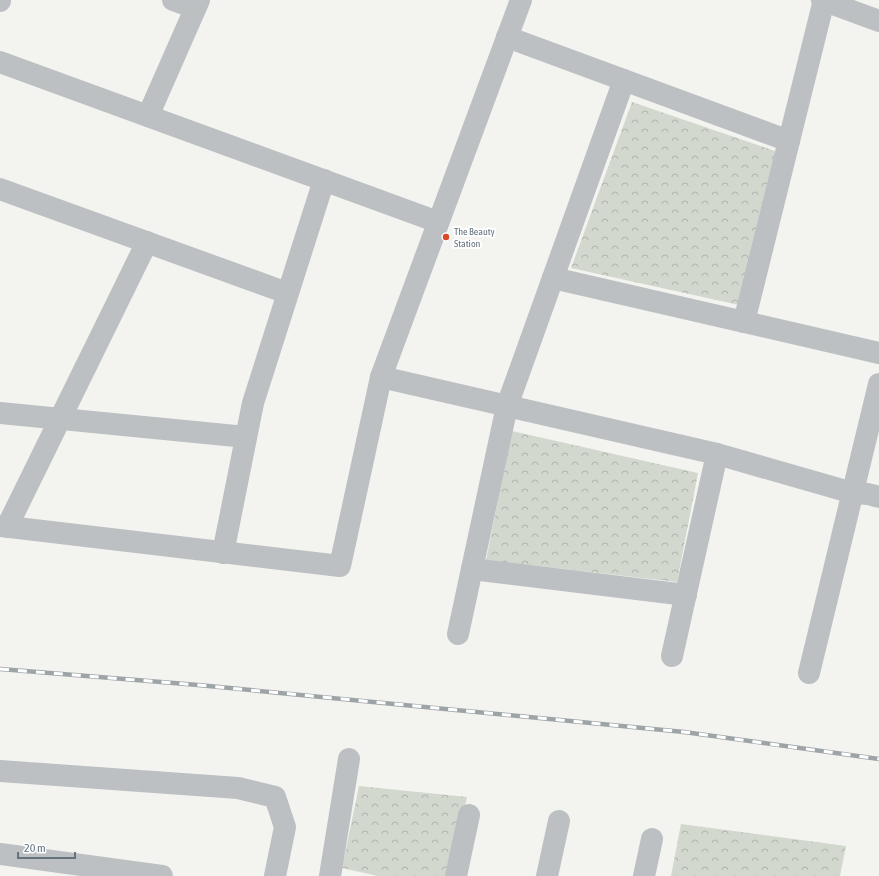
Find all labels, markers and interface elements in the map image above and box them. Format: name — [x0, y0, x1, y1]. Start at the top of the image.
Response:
place label: The Beauty Station — [454, 226, 495, 249]
marker: The Beauty Station — [441, 232, 451, 242]
scale bar — [18, 834, 75, 860]
text: 20 m — [24, 841, 46, 855]

